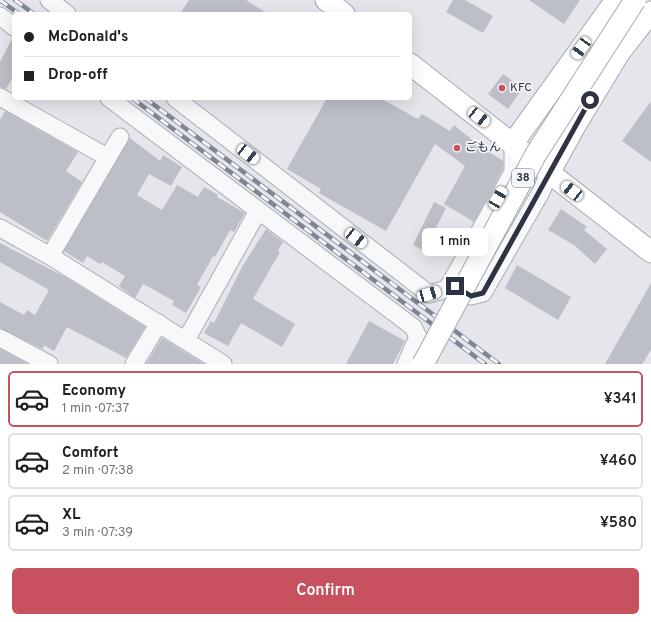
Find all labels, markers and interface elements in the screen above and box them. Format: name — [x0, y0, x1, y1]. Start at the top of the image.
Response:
text: McDonald's — [48, 28, 128, 47]
car — [569, 35, 593, 61]
text: Drop-off — [48, 66, 108, 85]
place label: KFC — [510, 80, 532, 96]
marker: KFC — [497, 83, 507, 93]
route start — [581, 91, 599, 109]
car — [466, 105, 492, 129]
place label: ごもん — [465, 140, 501, 156]
car — [235, 142, 261, 166]
marker: ごもん — [452, 143, 462, 153]
road number: 38 — [512, 169, 534, 187]
car — [559, 179, 585, 203]
car — [487, 185, 509, 211]
car — [343, 226, 369, 250]
callout: 1 min — [422, 228, 488, 256]
text: 1 min — [440, 234, 470, 250]
route end — [446, 277, 464, 295]
car — [416, 285, 442, 303]
icon: car — [14, 381, 50, 417]
text: Economy — [62, 382, 126, 401]
text: ¥341 — [604, 390, 637, 409]
text: 1 min · 07:37 — [62, 401, 129, 417]
icon: car — [14, 443, 50, 479]
text: Comfort — [62, 444, 119, 463]
text: ¥460 — [600, 452, 637, 471]
text: 2 min · 07:38 — [62, 463, 134, 479]
icon: car — [14, 505, 50, 541]
text: XL — [62, 506, 80, 525]
text: ¥580 — [600, 514, 637, 533]
text: 3 min · 07:39 — [62, 525, 133, 541]
button: Confirm — [12, 568, 639, 614]

